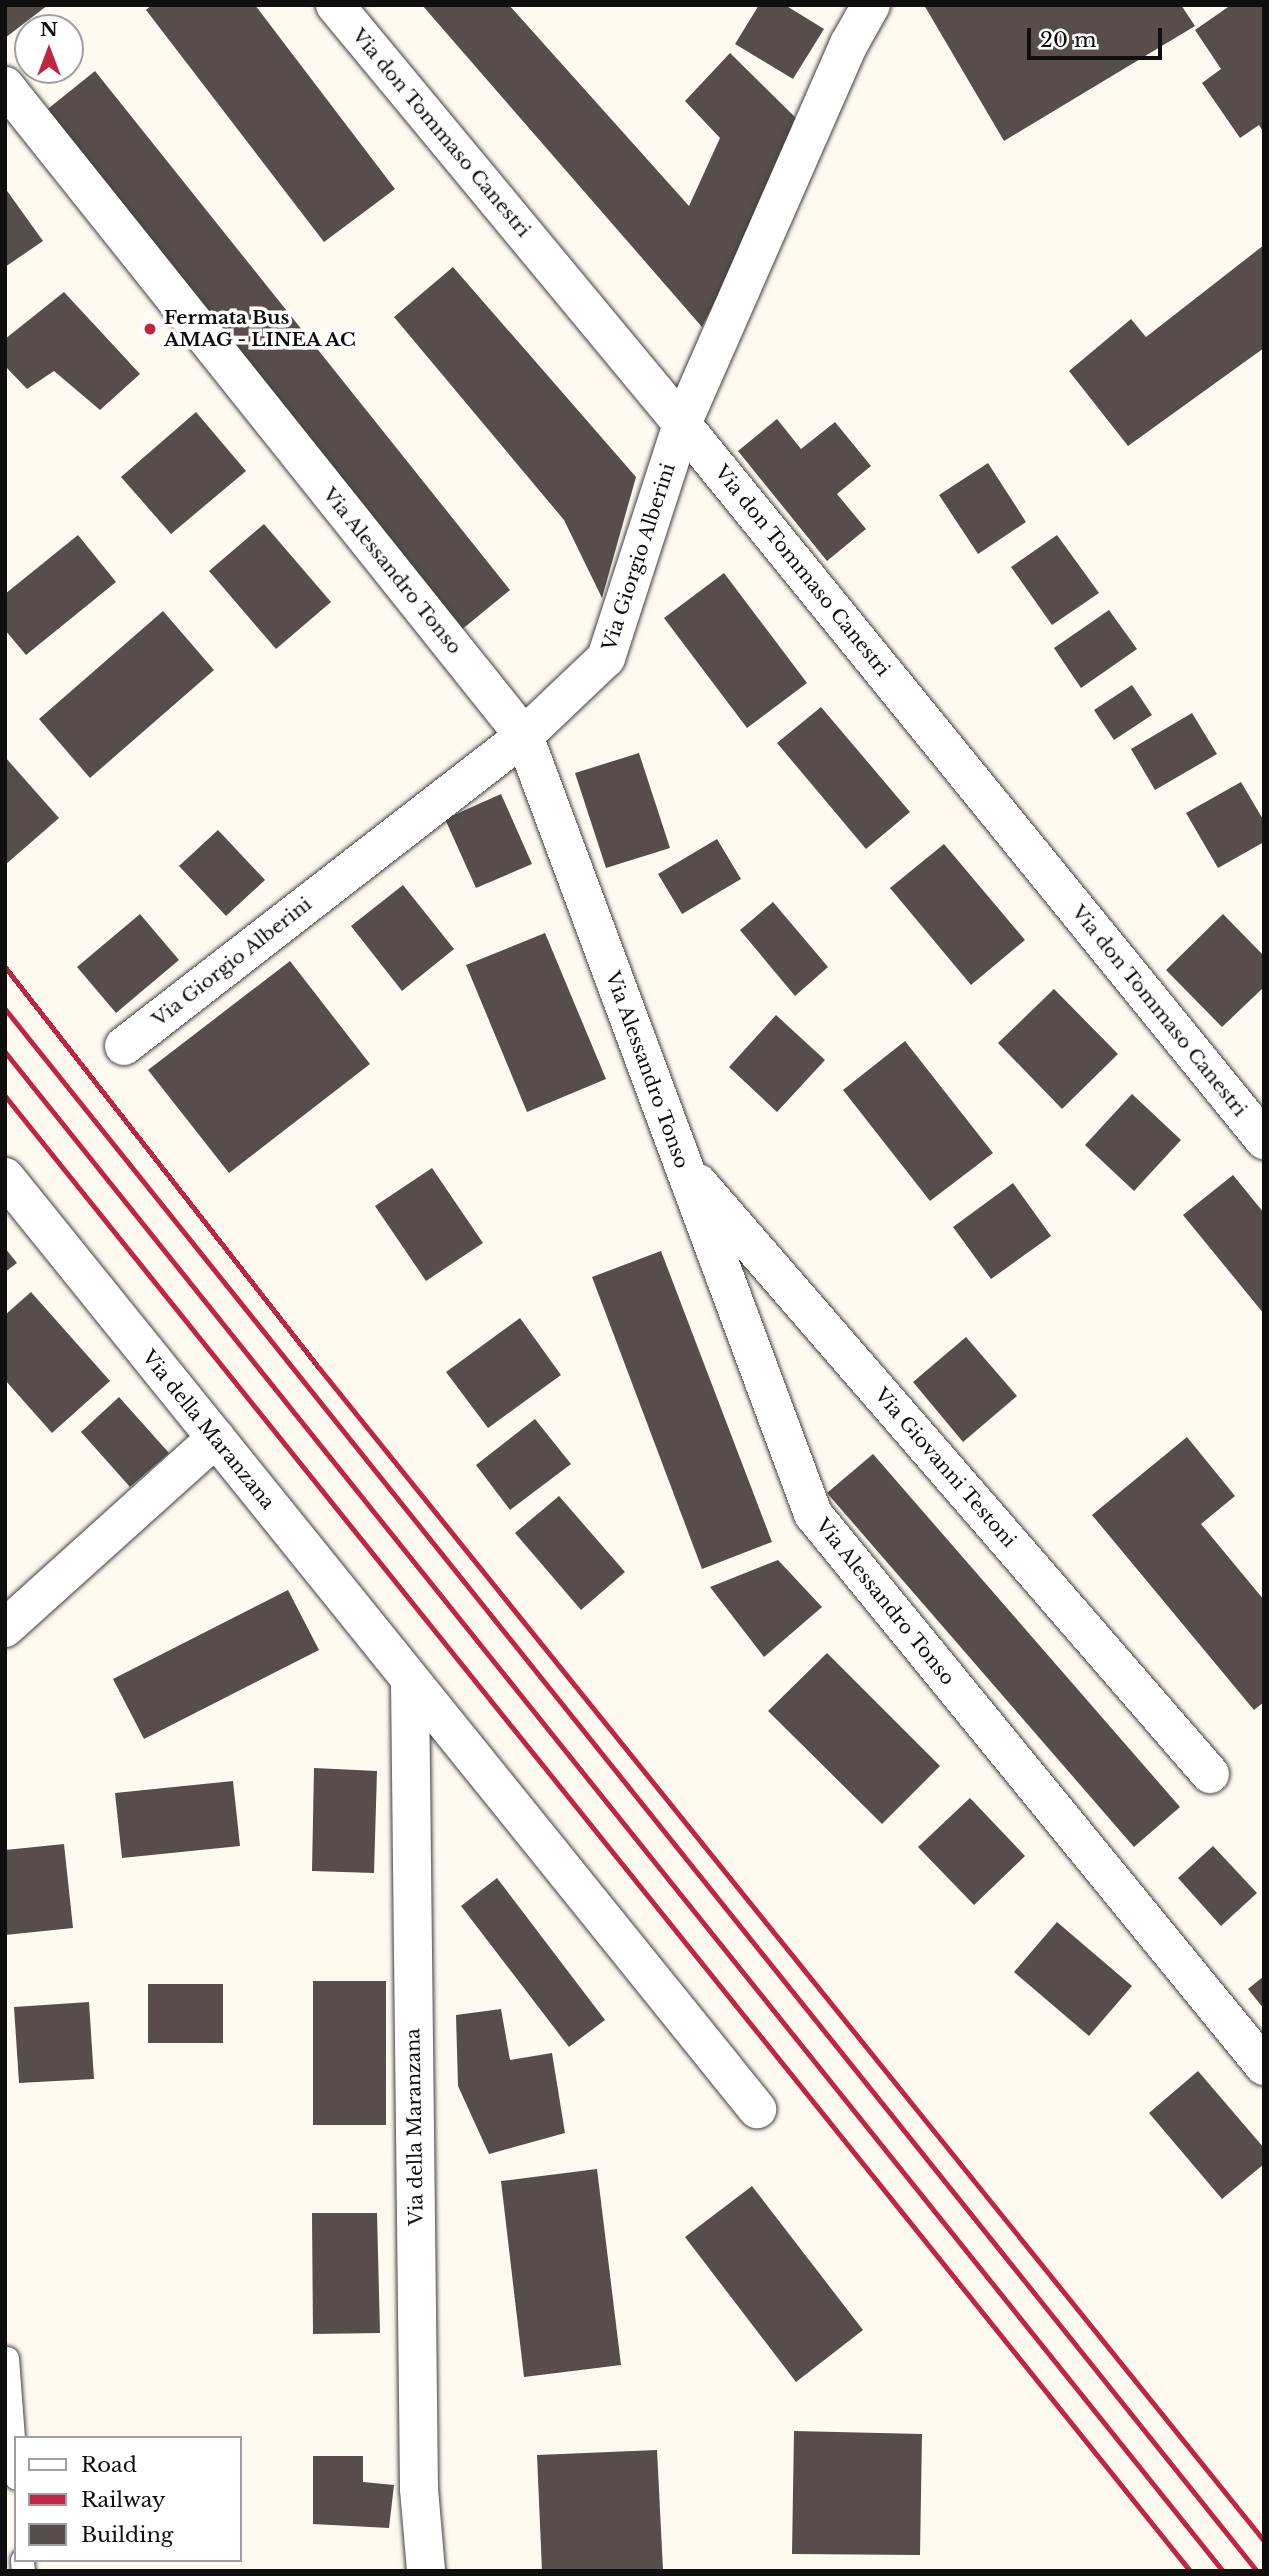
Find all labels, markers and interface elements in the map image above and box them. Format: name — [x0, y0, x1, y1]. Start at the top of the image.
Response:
north arrow — [14, 14, 84, 84]
scale bar — [1031, 14, 1166, 58]
text: N — [40, 18, 58, 41]
street label: Via don Tommaso Canestri — [347, 24, 535, 242]
text: 20 m — [1040, 27, 1097, 53]
place label: Fermata Bus AMAG - LINEA AC — [164, 307, 357, 351]
marker: Fermata Bus AMAG - LINEA AC — [142, 321, 158, 337]
street label: Via Giorgio Alberini — [598, 460, 680, 654]
street label: Via don Tommaso Canestri — [710, 461, 894, 681]
street label: Via Alessandro Tonso — [317, 483, 467, 659]
street label: Via Giorgio Alberini — [147, 892, 317, 1032]
street label: Via don Tommaso Canestri — [1067, 901, 1251, 1121]
street label: Via Alessandro Tonso — [601, 968, 693, 1172]
street label: Via della Maranzana — [137, 1346, 279, 1514]
street label: Via Giovanni Testoni — [869, 1383, 1021, 1553]
street label: Via Alessandro Tonso — [810, 1514, 960, 1690]
street label: Via della Maranzana — [402, 2028, 428, 2226]
legend — [14, 2436, 242, 2562]
text: Road — [81, 2452, 137, 2478]
text: Railway — [81, 2487, 165, 2513]
text: Building — [81, 2522, 173, 2548]

